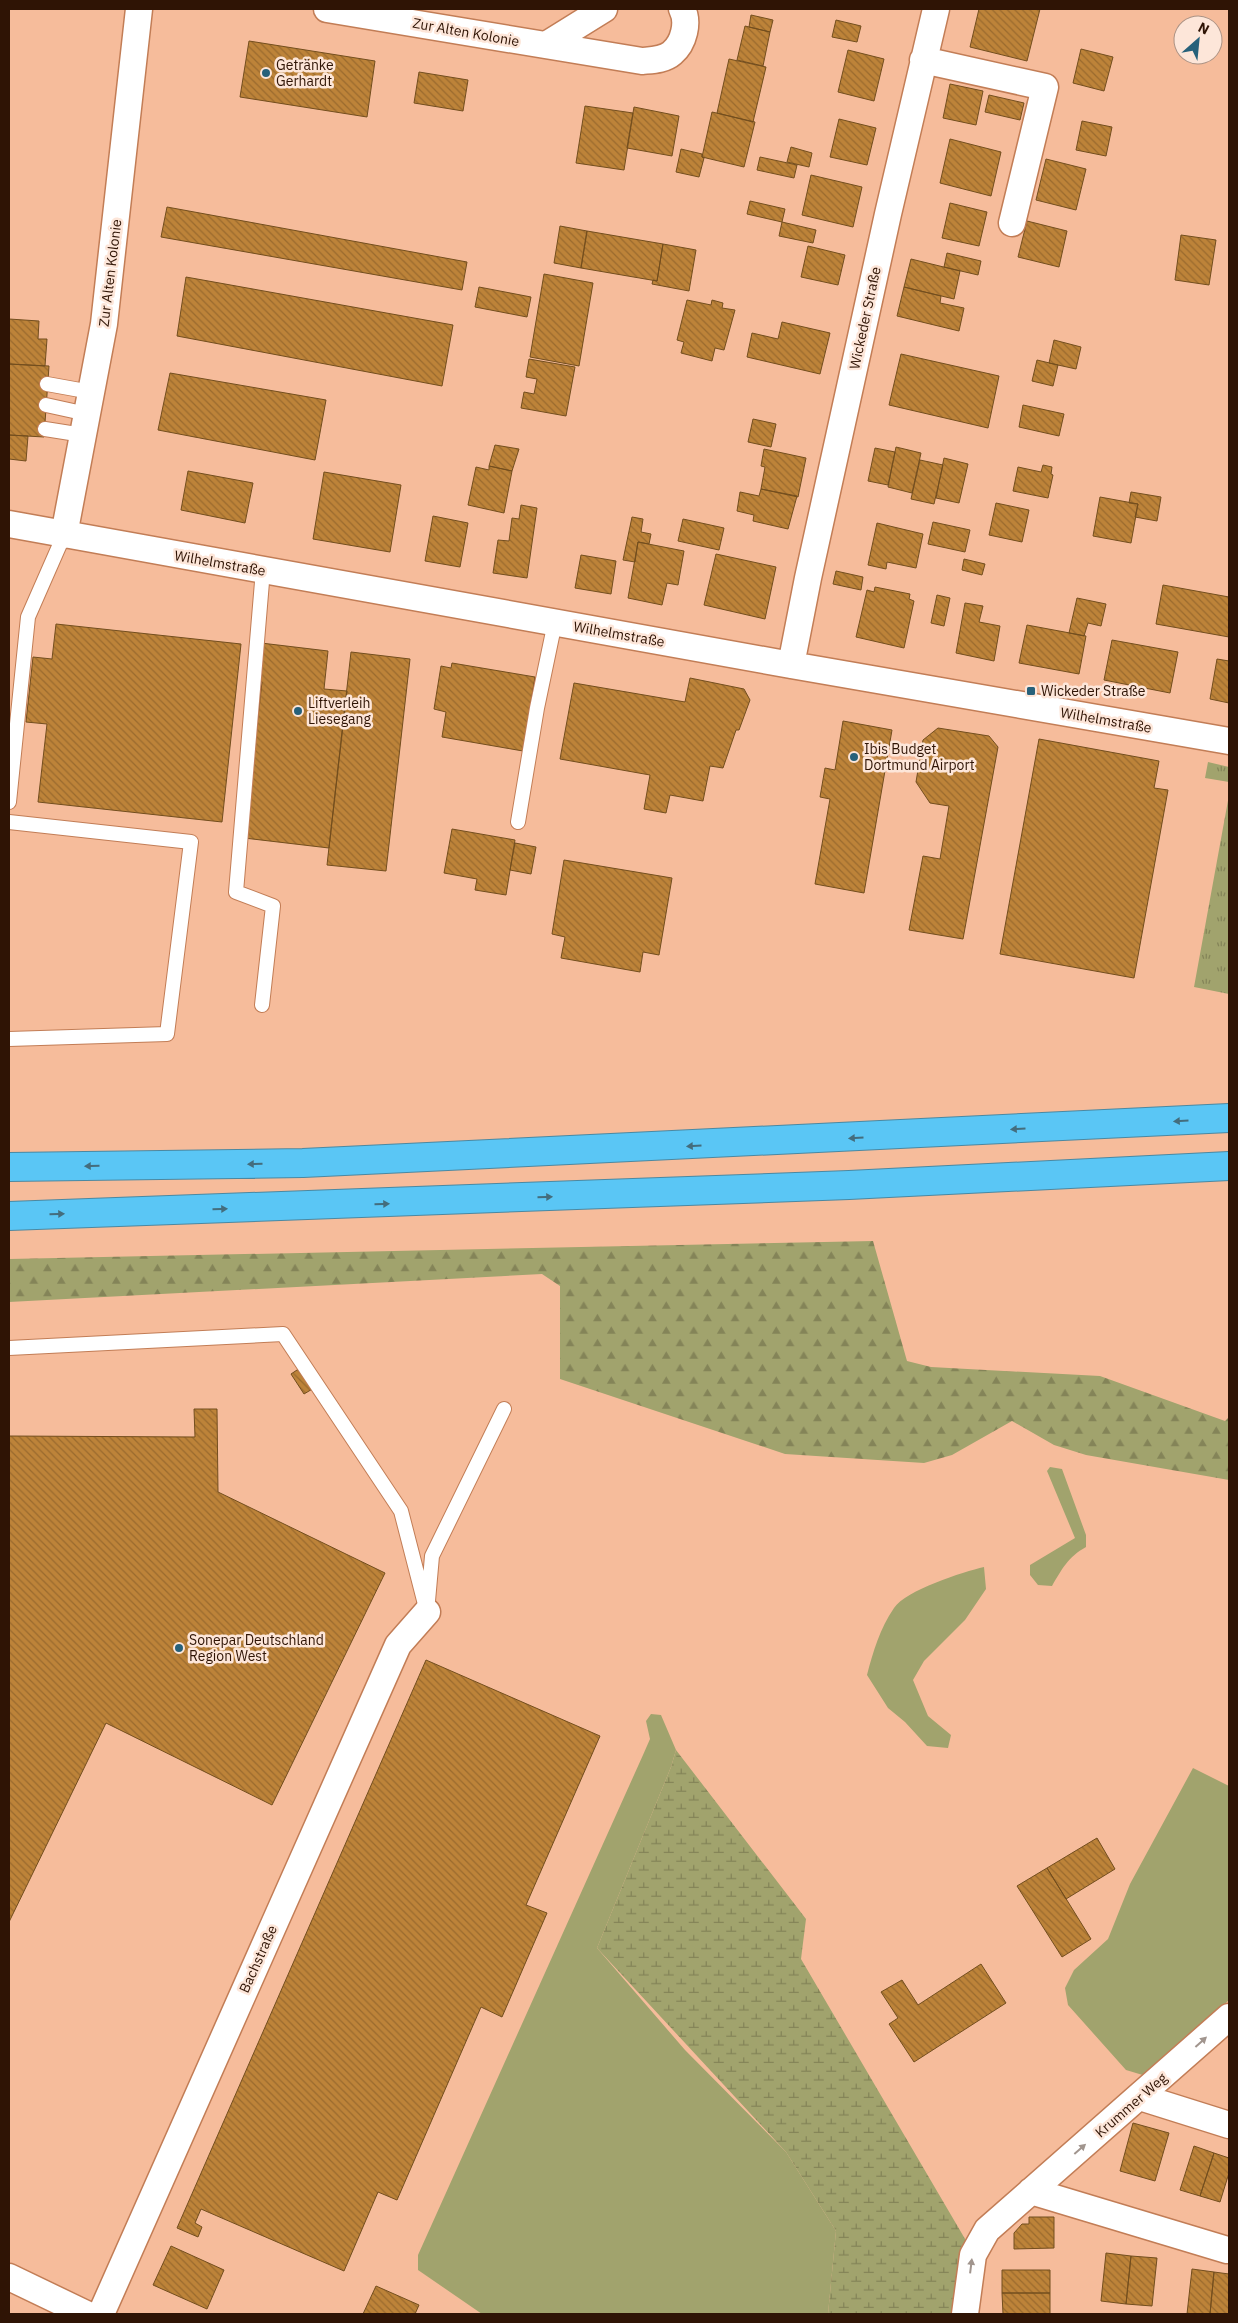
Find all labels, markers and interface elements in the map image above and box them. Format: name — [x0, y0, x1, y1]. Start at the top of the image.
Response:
street label: Zur Alten Kolonie — [411, 14, 521, 50]
north arrow — [1173, 15, 1223, 65]
text: N — [1195, 18, 1213, 39]
place label: Getränke Gerhardt — [276, 56, 334, 90]
marker: Getränke Gerhardt — [260, 67, 272, 79]
street label: Zur Alten Kolonie — [94, 218, 126, 328]
street label: Wickeder Straße — [845, 265, 885, 371]
street label: Wilhelmstraße — [173, 546, 267, 580]
street label: Wilhelmstraße — [572, 617, 666, 651]
place label: Wickeder Straße — [1041, 682, 1146, 700]
marker: Wickeder Straße — [1025, 685, 1037, 697]
place label: Liftverleih Liesegang — [308, 694, 371, 728]
street label: Wilhelmstraße — [1059, 703, 1153, 737]
marker: Liftverleih Liesegang — [292, 705, 304, 717]
place label: Ibis Budget Dortmund Airport — [864, 740, 975, 774]
marker: Ibis Budget Dortmund Airport — [848, 751, 860, 763]
one-way arrow — [1172, 1117, 1188, 1125]
one-way arrow — [1010, 1126, 1026, 1134]
one-way arrow — [848, 1134, 864, 1142]
one-way arrow — [685, 1142, 701, 1150]
one-way arrow — [246, 1160, 262, 1168]
one-way arrow — [84, 1162, 100, 1170]
one-way arrow — [537, 1193, 553, 1201]
one-way arrow — [375, 1199, 391, 1207]
one-way arrow — [212, 1205, 228, 1213]
one-way arrow — [50, 1210, 66, 1218]
place label: Sonepar Deutschland Region West — [189, 1631, 324, 1665]
marker: Sonepar Deutschland Region West — [173, 1642, 185, 1654]
street label: Bachstraße — [235, 1922, 281, 1996]
one-way arrow — [1195, 2036, 1207, 2048]
street label: Krummer Weg — [1091, 2068, 1171, 2141]
one-way arrow — [1073, 2144, 1086, 2155]
one-way arrow — [967, 2258, 975, 2274]

